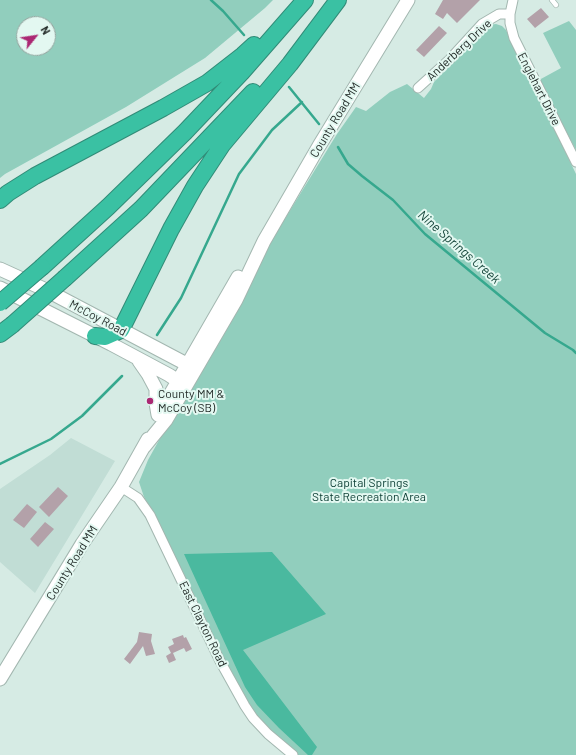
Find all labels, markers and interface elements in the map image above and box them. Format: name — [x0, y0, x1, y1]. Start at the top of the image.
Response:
north arrow — [16, 16, 56, 56]
street label: Anderberg Drive — [424, 16, 494, 84]
text: N — [38, 24, 53, 37]
street label: Englehart Drive — [514, 50, 564, 128]
street label: County Road MM — [307, 80, 363, 160]
water label: Nine Springs Creek — [415, 207, 503, 287]
street label: McCoy Road — [67, 297, 129, 339]
place label: County MM & McCoy (SB) — [158, 387, 224, 415]
marker: County MM & McCoy (SB) — [145, 396, 155, 406]
park label: Capital Springs State Recreation Area — [312, 476, 426, 504]
street label: County Road MM — [43, 523, 101, 603]
street label: East Clayton Road — [176, 579, 230, 669]

